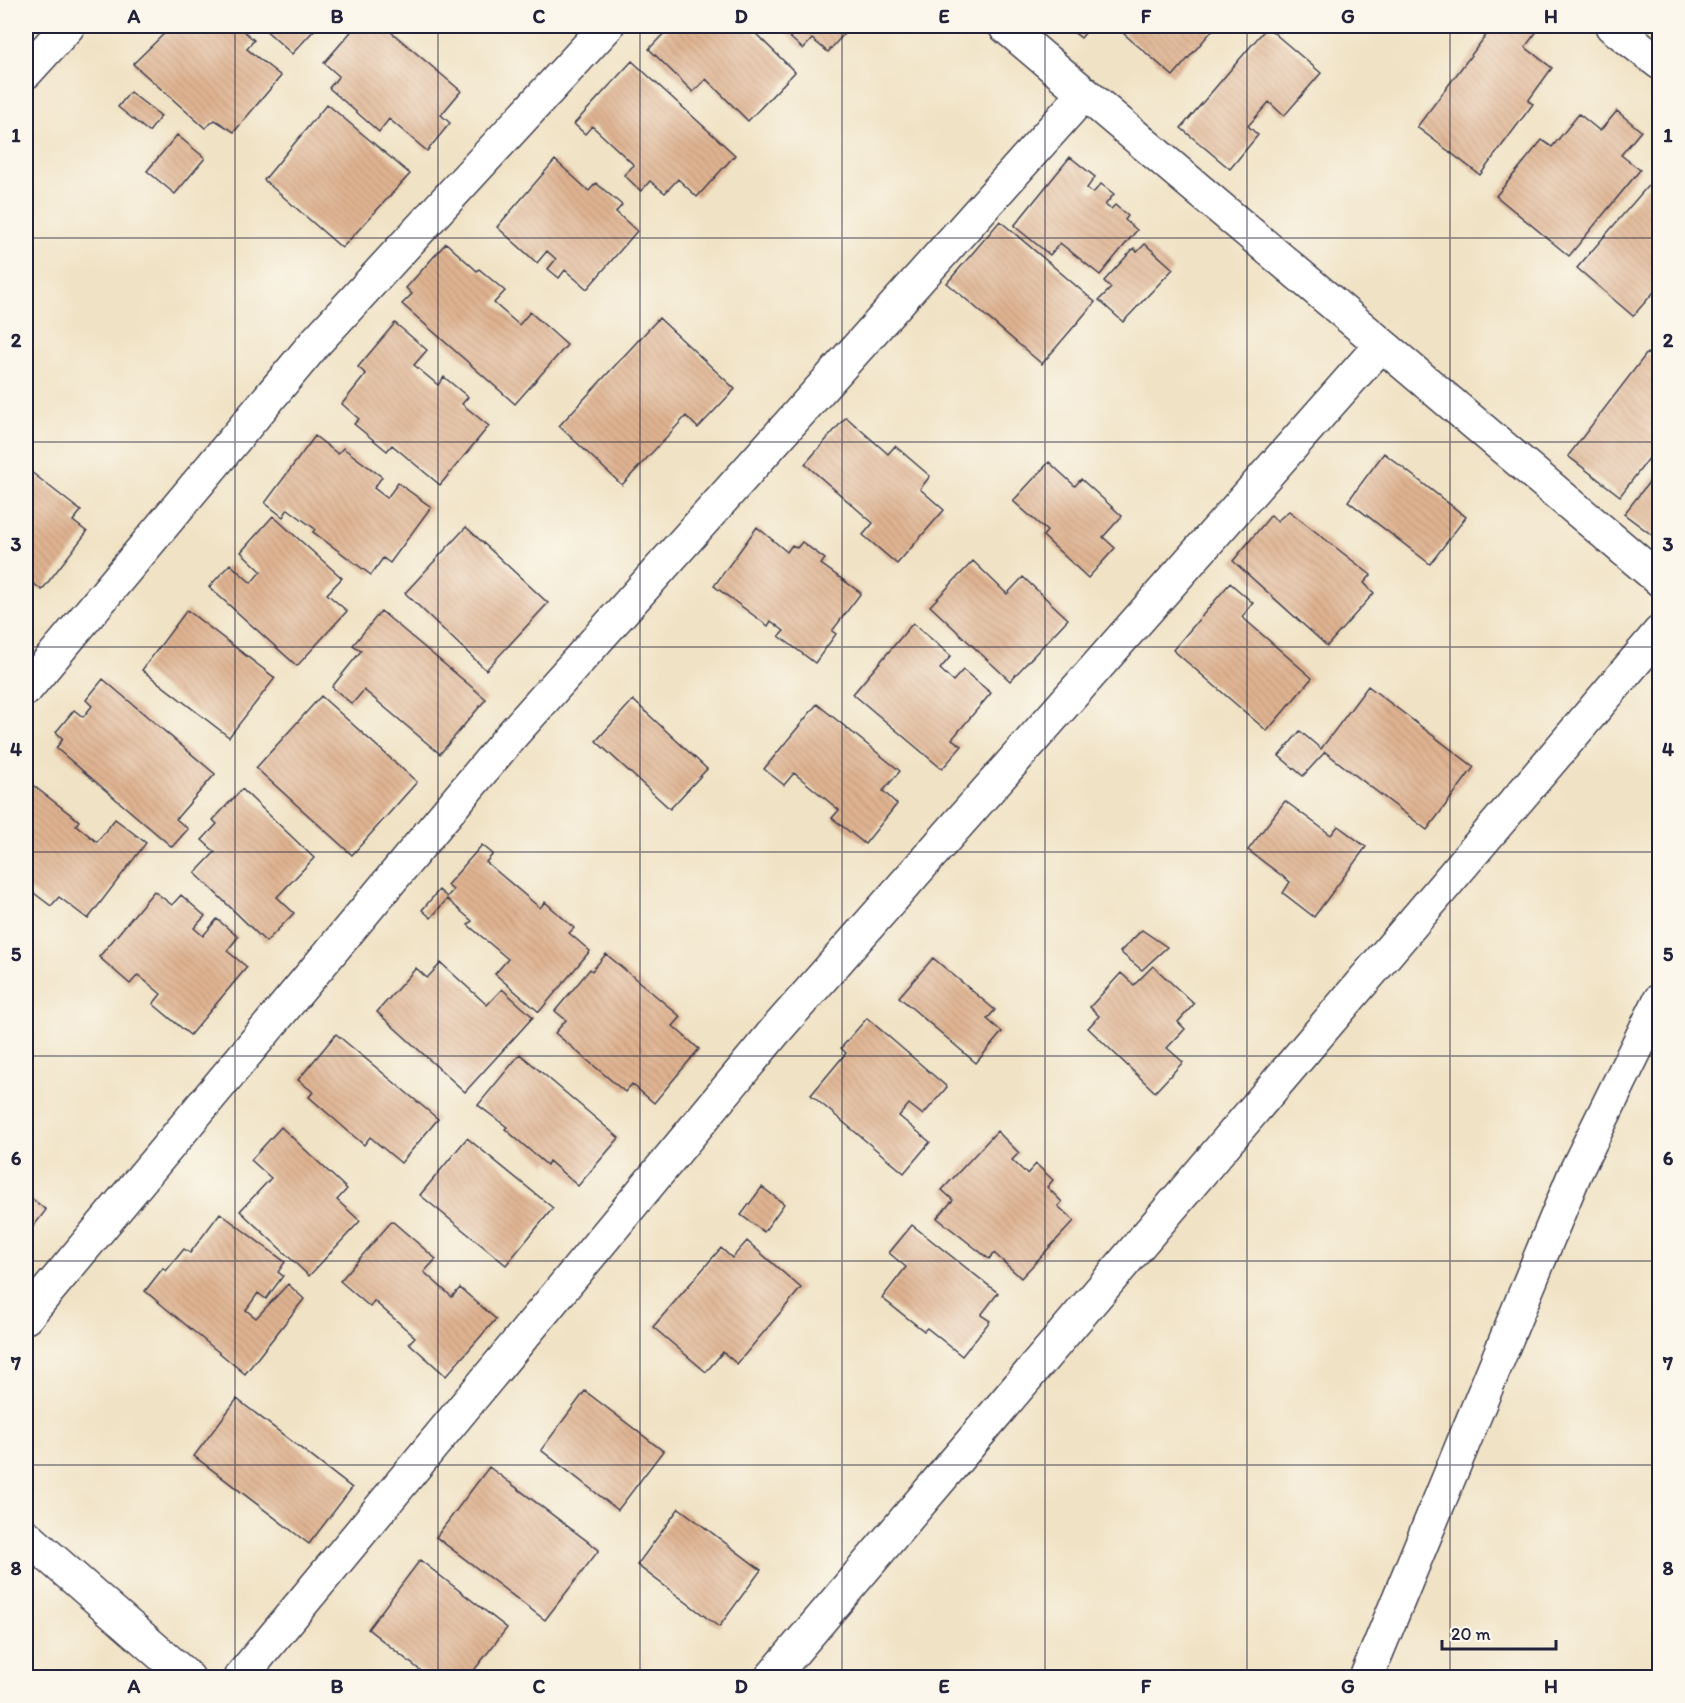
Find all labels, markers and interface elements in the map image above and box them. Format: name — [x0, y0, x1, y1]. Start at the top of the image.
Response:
text: A — [127, 4, 141, 28]
text: B — [331, 4, 344, 28]
text: C — [533, 4, 546, 28]
text: D — [734, 4, 748, 28]
text: E — [938, 4, 950, 28]
text: F — [1141, 4, 1152, 28]
text: G — [1341, 4, 1355, 28]
text: H — [1544, 4, 1558, 28]
text: 1 — [11, 123, 21, 147]
text: 1 — [1663, 123, 1673, 147]
text: 2 — [11, 328, 22, 352]
text: 2 — [1663, 328, 1674, 352]
text: 3 — [11, 532, 22, 556]
text: 3 — [1663, 532, 1674, 556]
text: 4 — [10, 737, 22, 761]
text: 4 — [1662, 737, 1674, 761]
text: 5 — [11, 942, 22, 966]
text: 5 — [1663, 942, 1674, 966]
text: 6 — [11, 1146, 22, 1170]
text: 6 — [1663, 1146, 1674, 1170]
text: 7 — [10, 1351, 21, 1375]
text: 7 — [1662, 1351, 1673, 1375]
text: 8 — [11, 1556, 22, 1580]
text: 8 — [1663, 1556, 1674, 1580]
scale bar — [1442, 1613, 1556, 1651]
text: 20 m — [1451, 1623, 1491, 1645]
text: A — [127, 1674, 141, 1698]
text: B — [331, 1674, 344, 1698]
text: C — [533, 1674, 546, 1698]
text: D — [734, 1674, 748, 1698]
text: E — [938, 1674, 950, 1698]
text: F — [1141, 1674, 1152, 1698]
text: G — [1341, 1674, 1355, 1698]
text: H — [1544, 1674, 1558, 1698]

